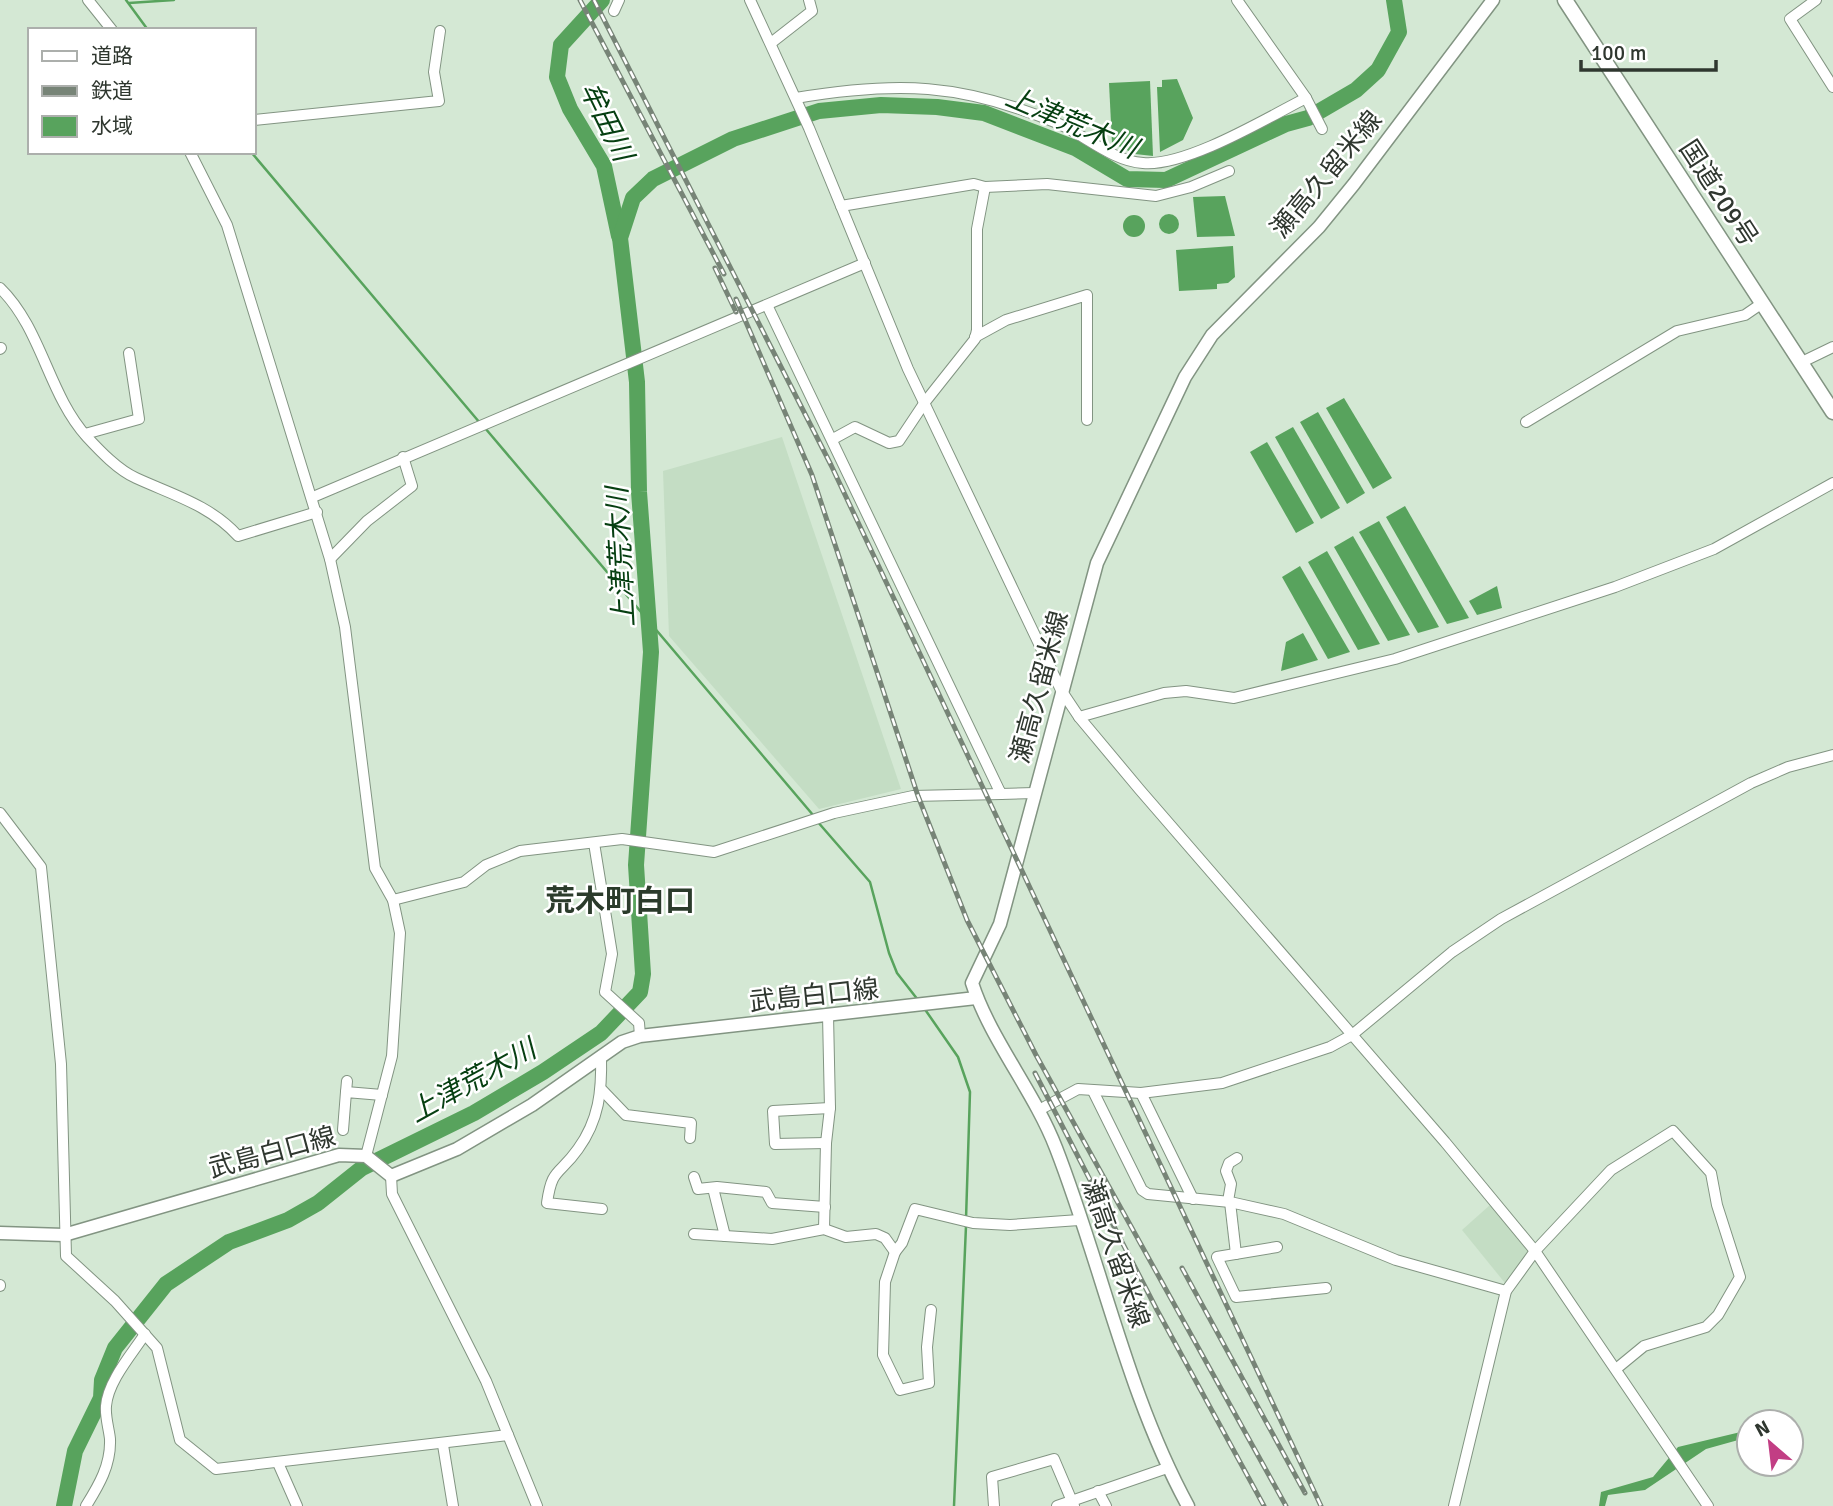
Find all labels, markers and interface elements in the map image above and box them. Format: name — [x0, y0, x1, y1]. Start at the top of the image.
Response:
legend — [28, 28, 256, 154]
scale bar — [1581, 28, 1716, 72]
text: 100 m — [1591, 40, 1646, 66]
text: 道路 — [91, 43, 133, 69]
water label: 牟田川 — [572, 76, 641, 169]
text: 鉄道 — [91, 78, 133, 104]
water label: 上津荒木川 — [1001, 80, 1145, 167]
street label: 瀬高久留米線 — [1264, 105, 1389, 245]
text: 水域 — [91, 113, 133, 139]
street label: 国道209号 — [1672, 134, 1764, 253]
water label: 上津荒木川 — [600, 483, 642, 628]
street label: 瀬高久留米線 — [1004, 608, 1076, 767]
district label: 荒木町白口 — [545, 883, 695, 920]
street label: 武島白口線 — [748, 973, 880, 1019]
water label: 上津荒木川 — [403, 1031, 545, 1130]
street label: 武島白口線 — [205, 1121, 339, 1185]
street label: 瀬高久留米線 — [1075, 1174, 1156, 1332]
north arrow — [1735, 1408, 1805, 1478]
text: N — [1751, 1415, 1774, 1443]

